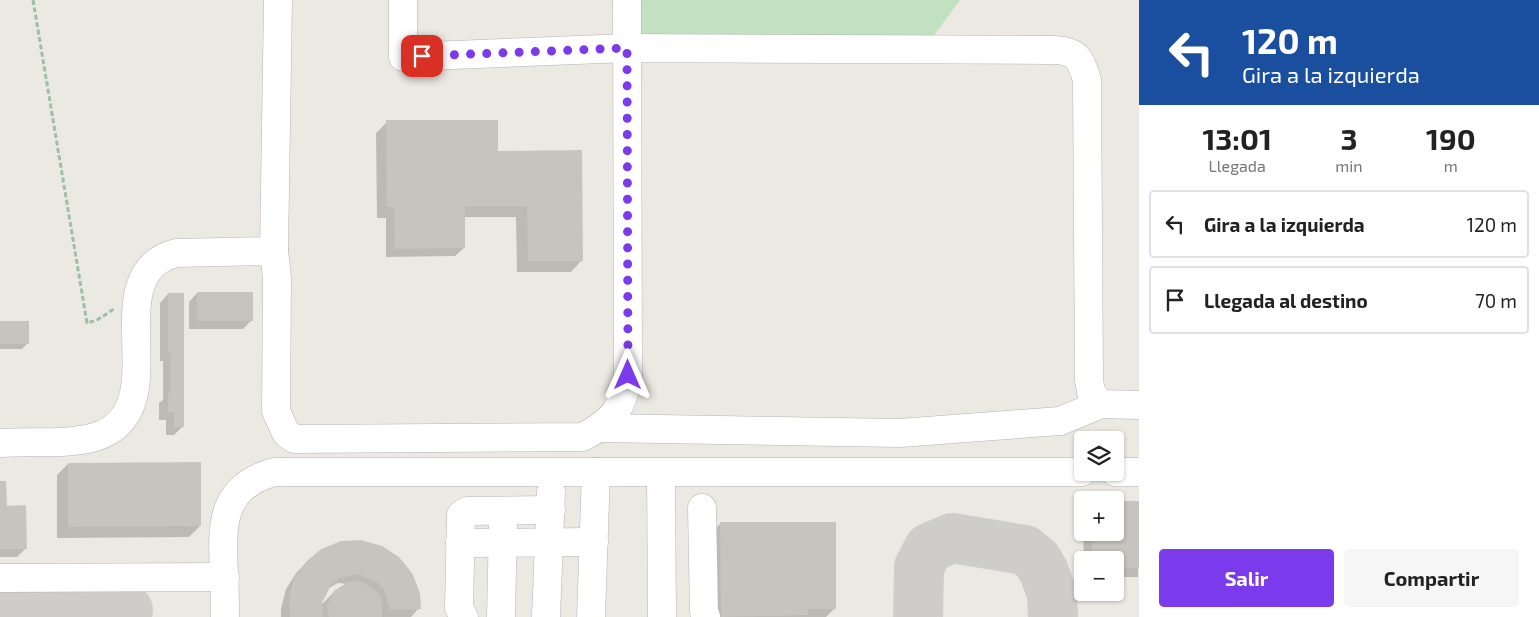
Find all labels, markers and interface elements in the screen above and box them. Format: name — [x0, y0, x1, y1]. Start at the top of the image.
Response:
text: 120 m — [1242, 19, 1338, 61]
icon: left — [1159, 20, 1224, 85]
pin — [401, 35, 443, 77]
icon: arrive — [408, 42, 436, 70]
text: Gira a la izquierda — [1242, 61, 1420, 87]
text: 13:01 — [1202, 120, 1272, 156]
text: 3 — [1340, 120, 1357, 156]
text: 190 — [1426, 120, 1476, 156]
text: Llegada — [1209, 156, 1266, 175]
text: min — [1335, 156, 1363, 175]
text: m — [1444, 156, 1458, 175]
icon: left — [1161, 210, 1189, 238]
text: Gira a la izquierda — [1204, 213, 1365, 236]
text: 120 m — [1466, 213, 1517, 236]
icon: arrive — [1161, 286, 1189, 314]
text: Llegada al destino — [1204, 289, 1368, 312]
text: 70 m — [1475, 289, 1517, 312]
position arrow — [601, 348, 653, 400]
map controls — [1074, 431, 1124, 601]
button: layers — [1074, 431, 1124, 481]
button: + — [1074, 491, 1124, 541]
button: Salir — [1159, 549, 1334, 607]
button: Compartir — [1344, 549, 1519, 607]
button: − — [1074, 551, 1124, 601]

